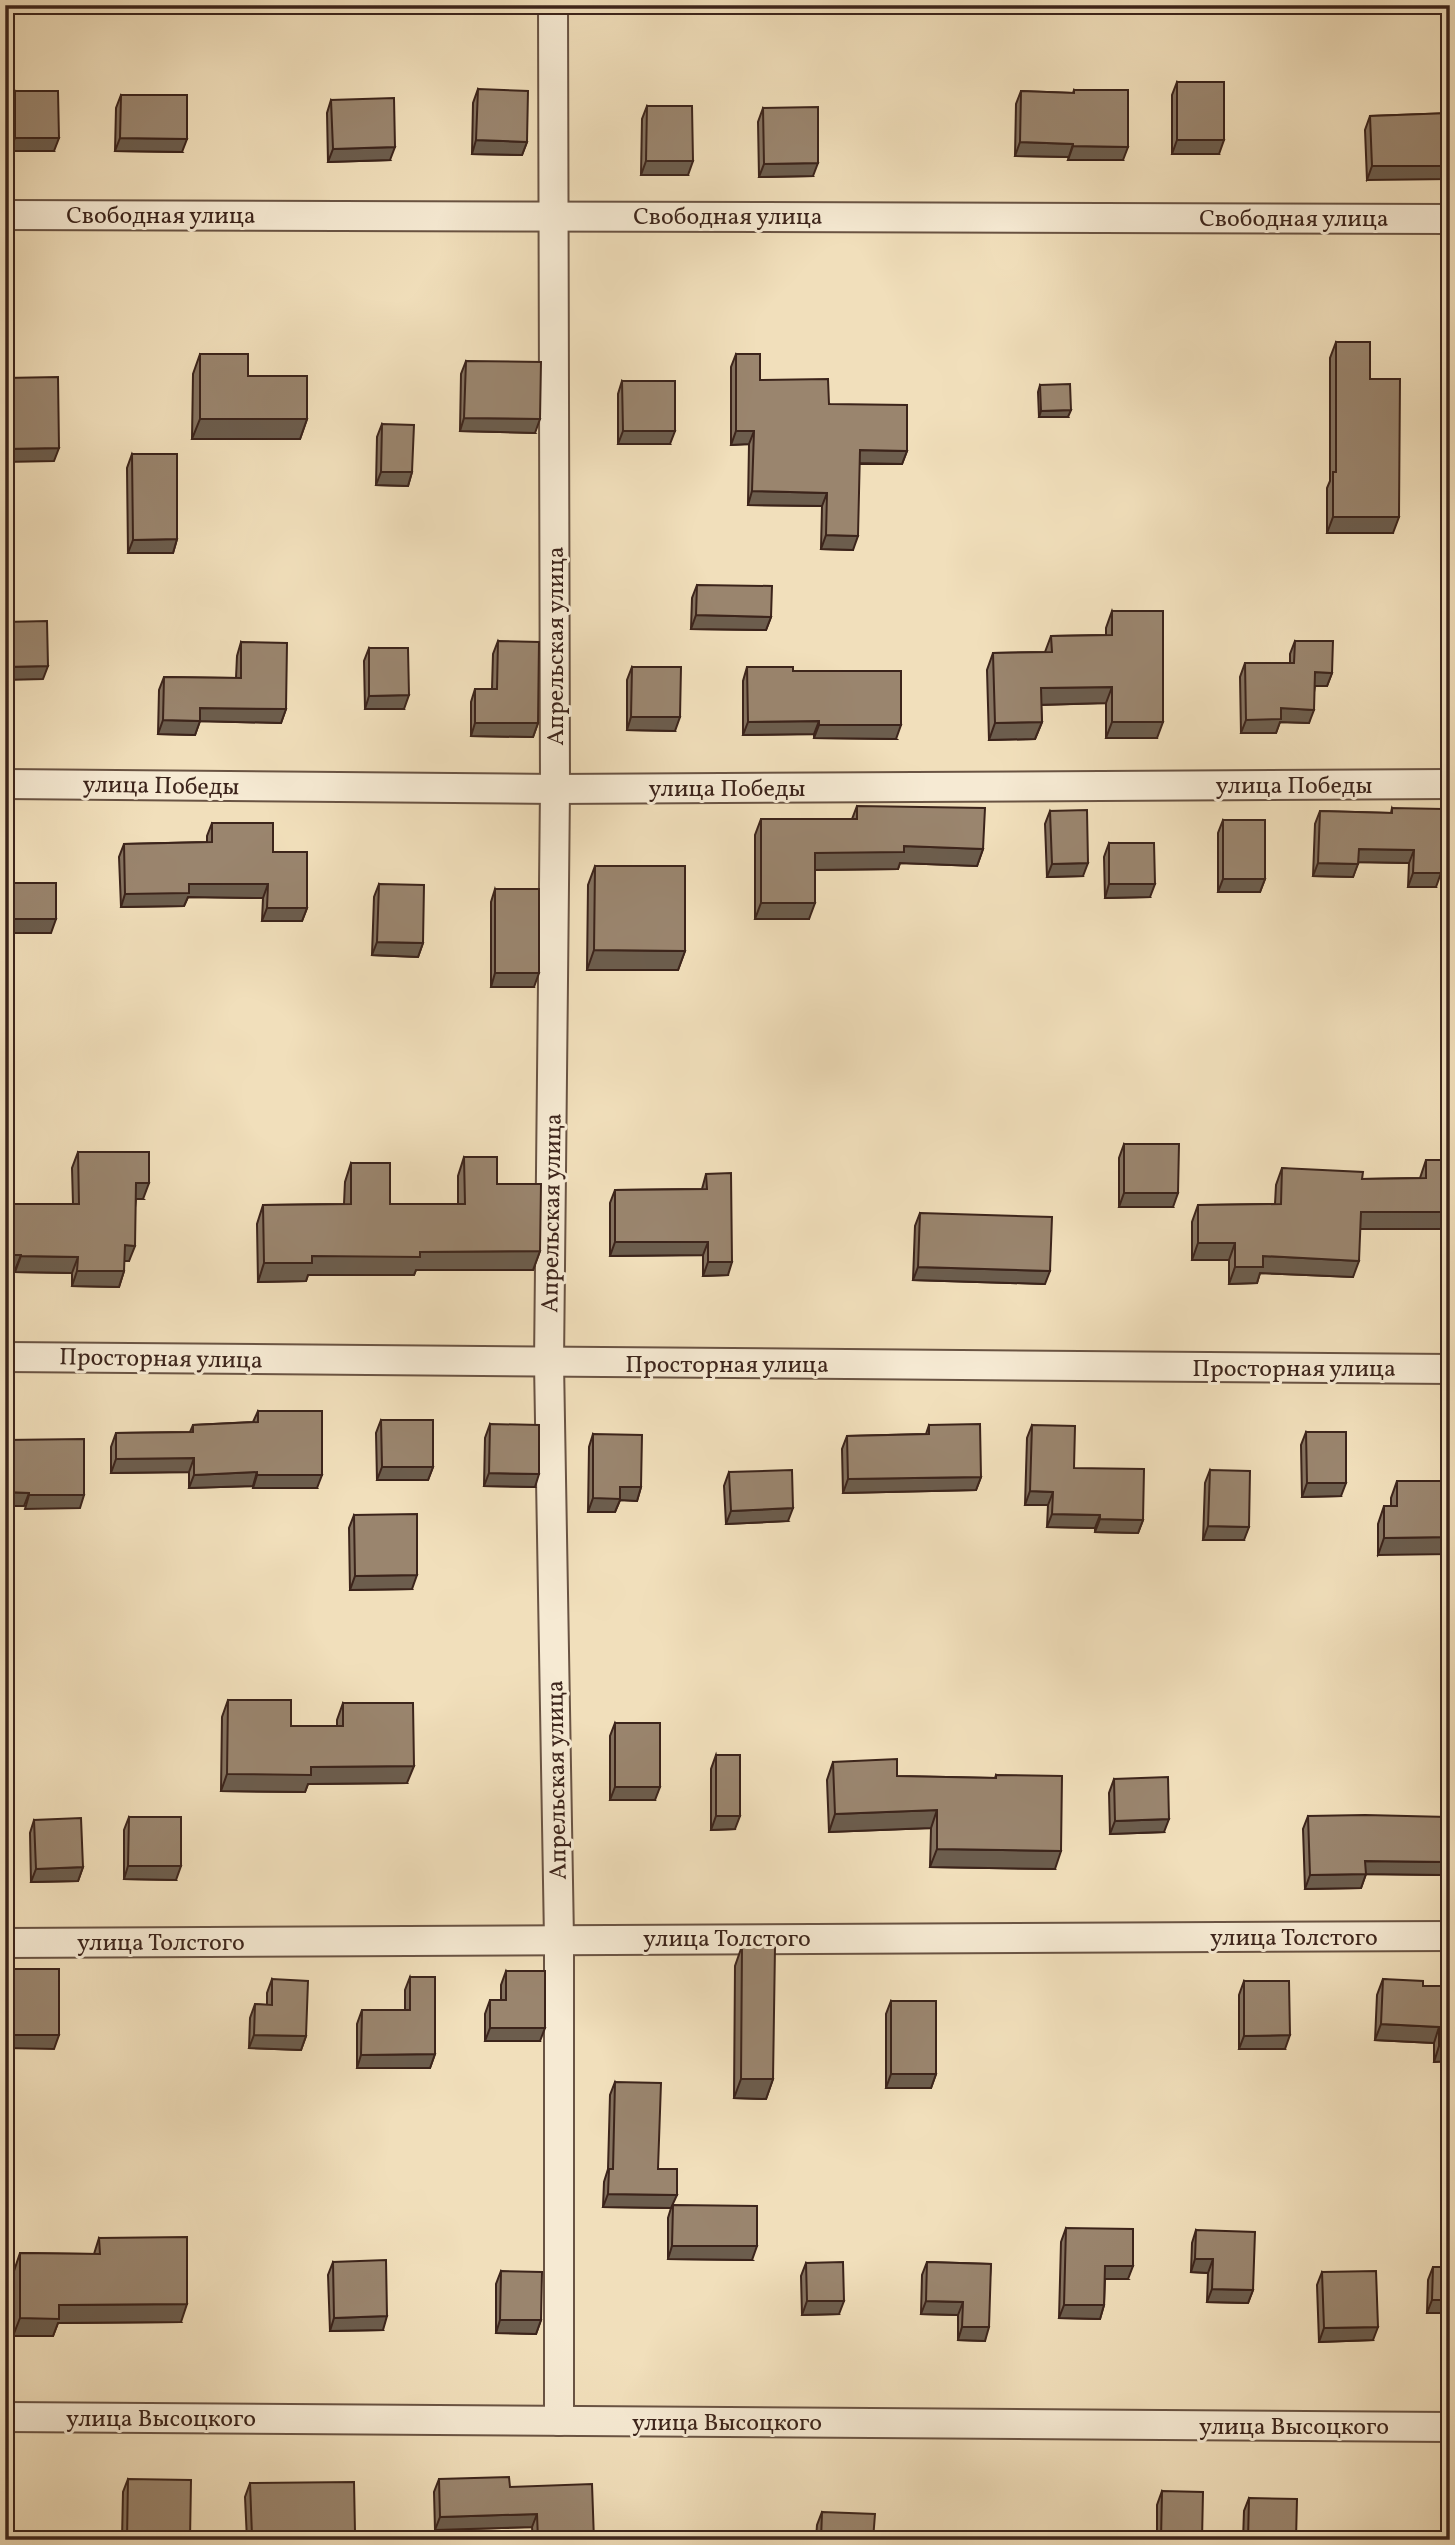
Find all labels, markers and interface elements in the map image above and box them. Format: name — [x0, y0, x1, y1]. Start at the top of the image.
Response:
street label: Свободная улица — [66, 200, 256, 234]
street label: Свободная улица — [633, 201, 823, 235]
street label: Свободная улица — [1199, 203, 1389, 237]
street label: Апрельская улица — [540, 546, 574, 746]
street label: улица Победы — [82, 769, 240, 805]
street label: улица Победы — [1216, 770, 1372, 804]
street label: улица Победы — [649, 773, 805, 807]
street label: Апрельская улица — [534, 1113, 572, 1313]
street label: Просторная улица — [59, 1341, 263, 1379]
street label: Просторная улица — [625, 1349, 829, 1383]
street label: Просторная улица — [1192, 1353, 1396, 1387]
street label: Апрельская улица — [539, 1680, 577, 1880]
street label: улица Толстого — [1210, 1922, 1378, 1956]
street label: улица Толстого — [643, 1923, 811, 1957]
street label: улица Толстого — [77, 1927, 245, 1961]
street label: улица Высоцкого — [66, 2403, 256, 2437]
street label: улица Высоцкого — [632, 2407, 822, 2441]
street label: улица Высоцкого — [1199, 2411, 1389, 2445]

